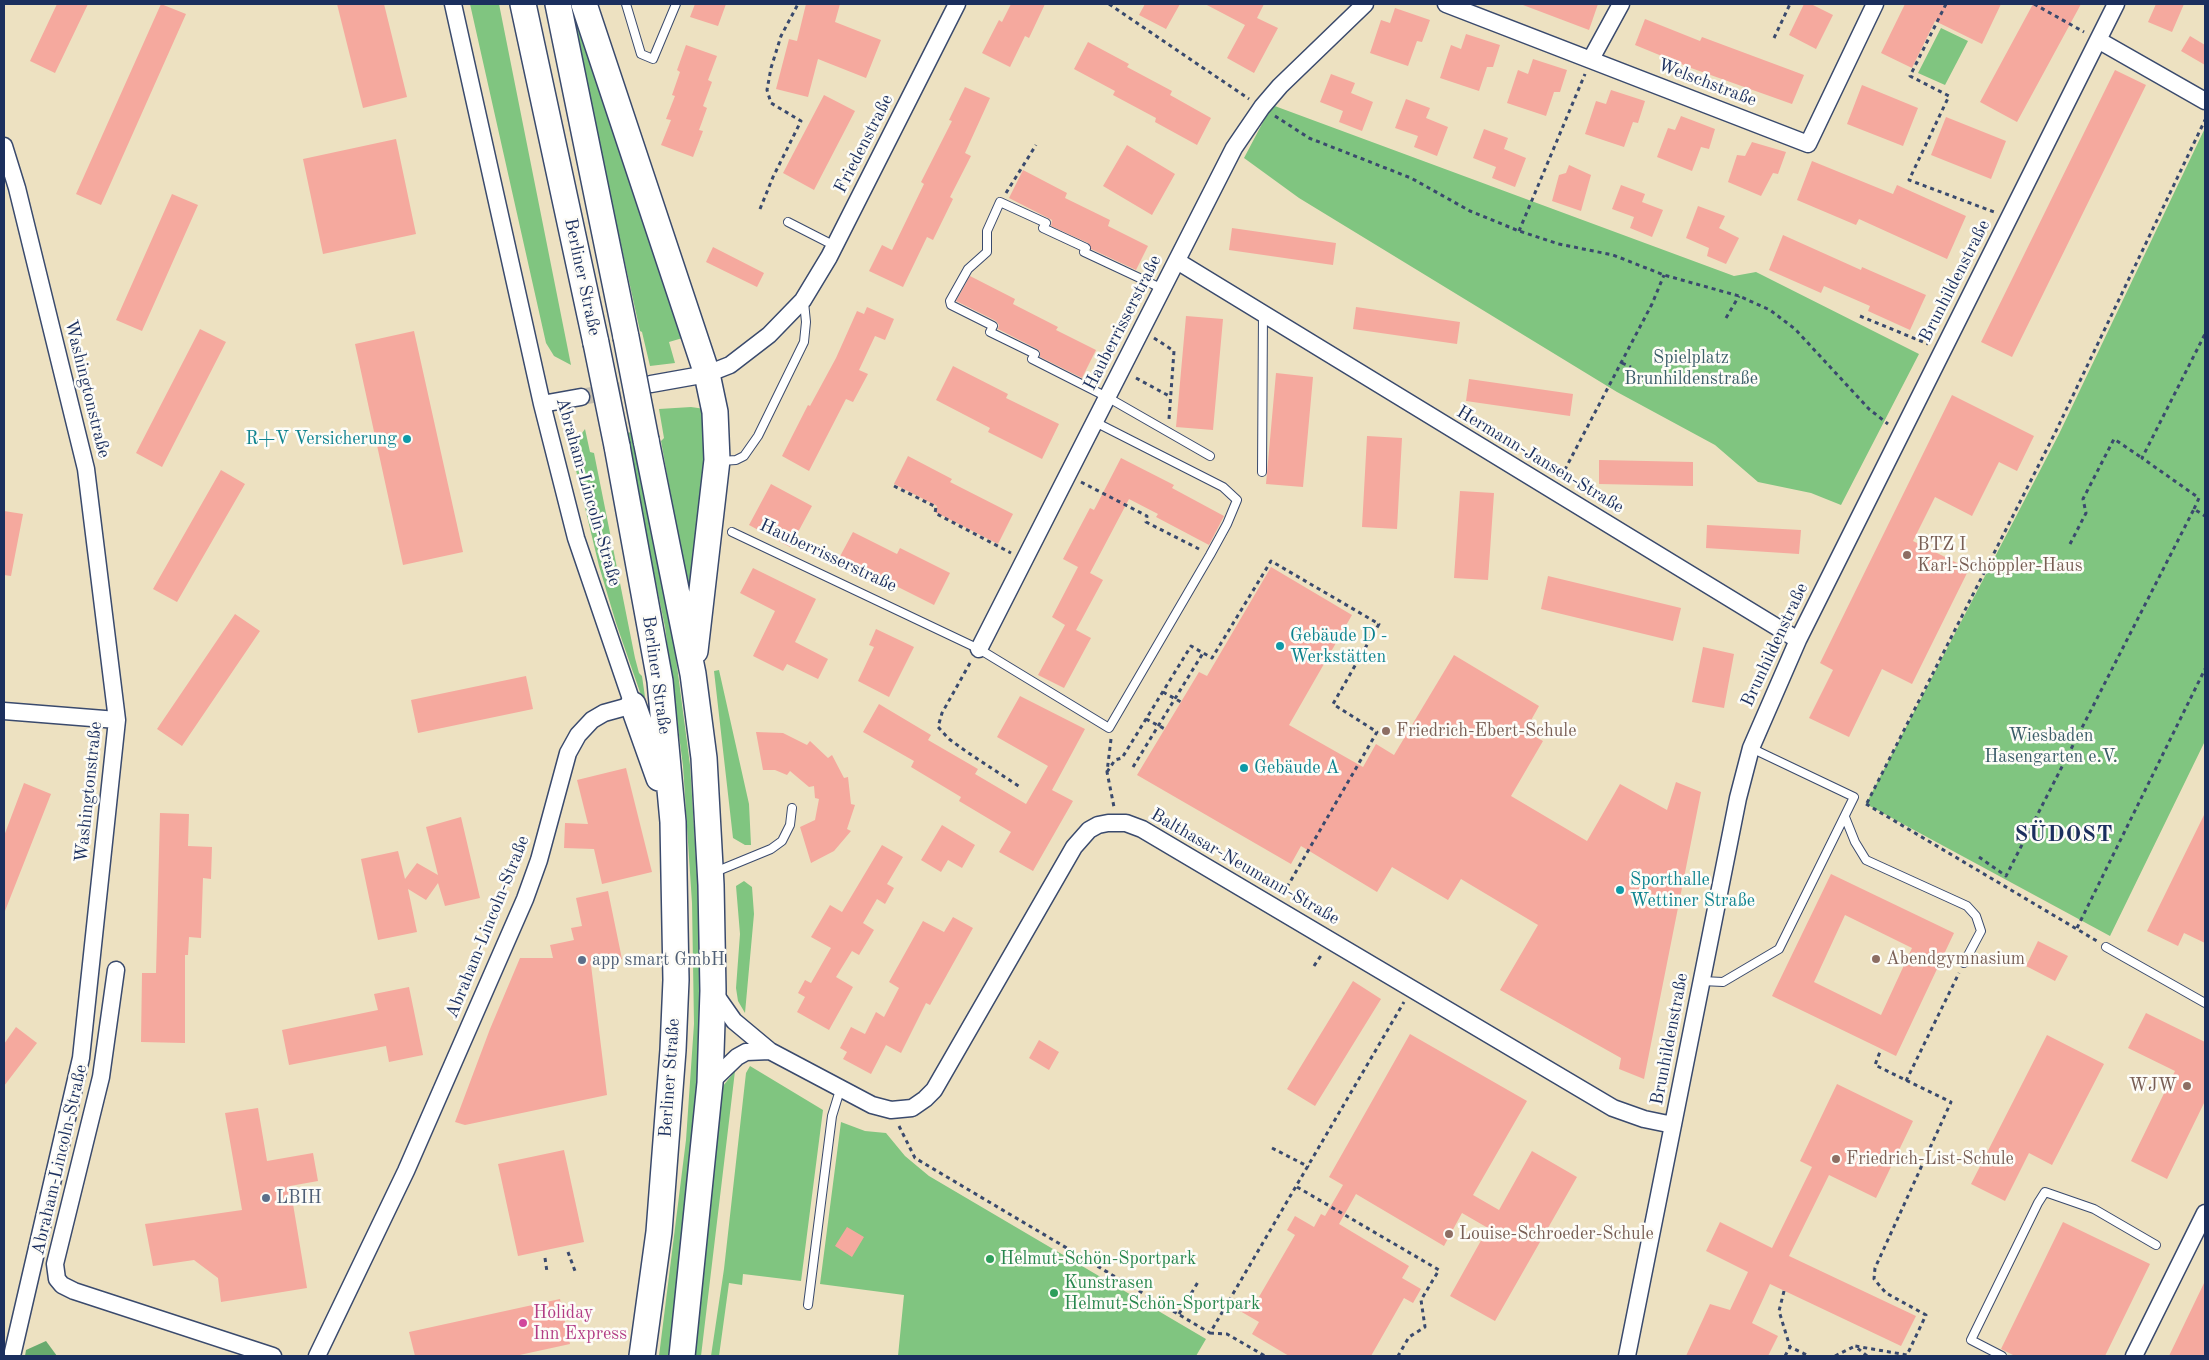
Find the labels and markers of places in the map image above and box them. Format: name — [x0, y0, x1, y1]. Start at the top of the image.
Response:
place label: R+V Versicherung — [245, 428, 397, 450]
marker: R+V Versicherung — [401, 433, 413, 445]
place label: BTZ I Karl-Schöppler-Haus — [1917, 534, 2082, 576]
marker: BTZ I Karl-Schöppler-Haus — [1901, 549, 1913, 561]
place label: Gebäude D - Werkstätten — [1290, 625, 1387, 668]
marker: Gebäude D - Werkstätten — [1274, 640, 1286, 652]
place label: Friedrich-Ebert-Schule — [1396, 720, 1576, 742]
marker: Friedrich-Ebert-Schule — [1380, 725, 1392, 737]
place label: Gebäude A — [1254, 757, 1339, 779]
marker: Gebäude A — [1238, 762, 1250, 774]
place label: Sporthalle Wettiner Straße — [1630, 869, 1755, 912]
marker: Sporthalle Wettiner Straße — [1614, 884, 1626, 896]
place label: Abendgymnasium — [1886, 948, 2025, 970]
place label: app smart GmbH — [592, 949, 725, 971]
marker: Abendgymnasium — [1870, 953, 1882, 965]
marker: app smart GmbH — [576, 954, 588, 966]
place label: WJW — [2129, 1075, 2177, 1097]
marker: WJW — [2181, 1080, 2193, 1092]
place label: Friedrich-List-Schule — [1846, 1148, 2014, 1170]
marker: Friedrich-List-Schule — [1830, 1153, 1842, 1165]
place label: LBIH — [276, 1187, 322, 1209]
marker: LBIH — [260, 1192, 272, 1204]
place label: Louise-Schroeder-Schule — [1459, 1223, 1654, 1245]
marker: Louise-Schroeder-Schule — [1443, 1228, 1455, 1240]
place label: Helmut-Schön-Sportpark — [1000, 1248, 1196, 1270]
marker: Helmut-Schön-Sportpark — [984, 1253, 996, 1265]
place label: Kunstrasen Helmut-Schön-Sportpark — [1064, 1272, 1260, 1315]
marker: Kunstrasen Helmut-Schön-Sportpark — [1048, 1287, 1060, 1299]
place label: Holiday Inn Express — [533, 1302, 627, 1345]
marker: Holiday Inn Express — [517, 1317, 529, 1329]

